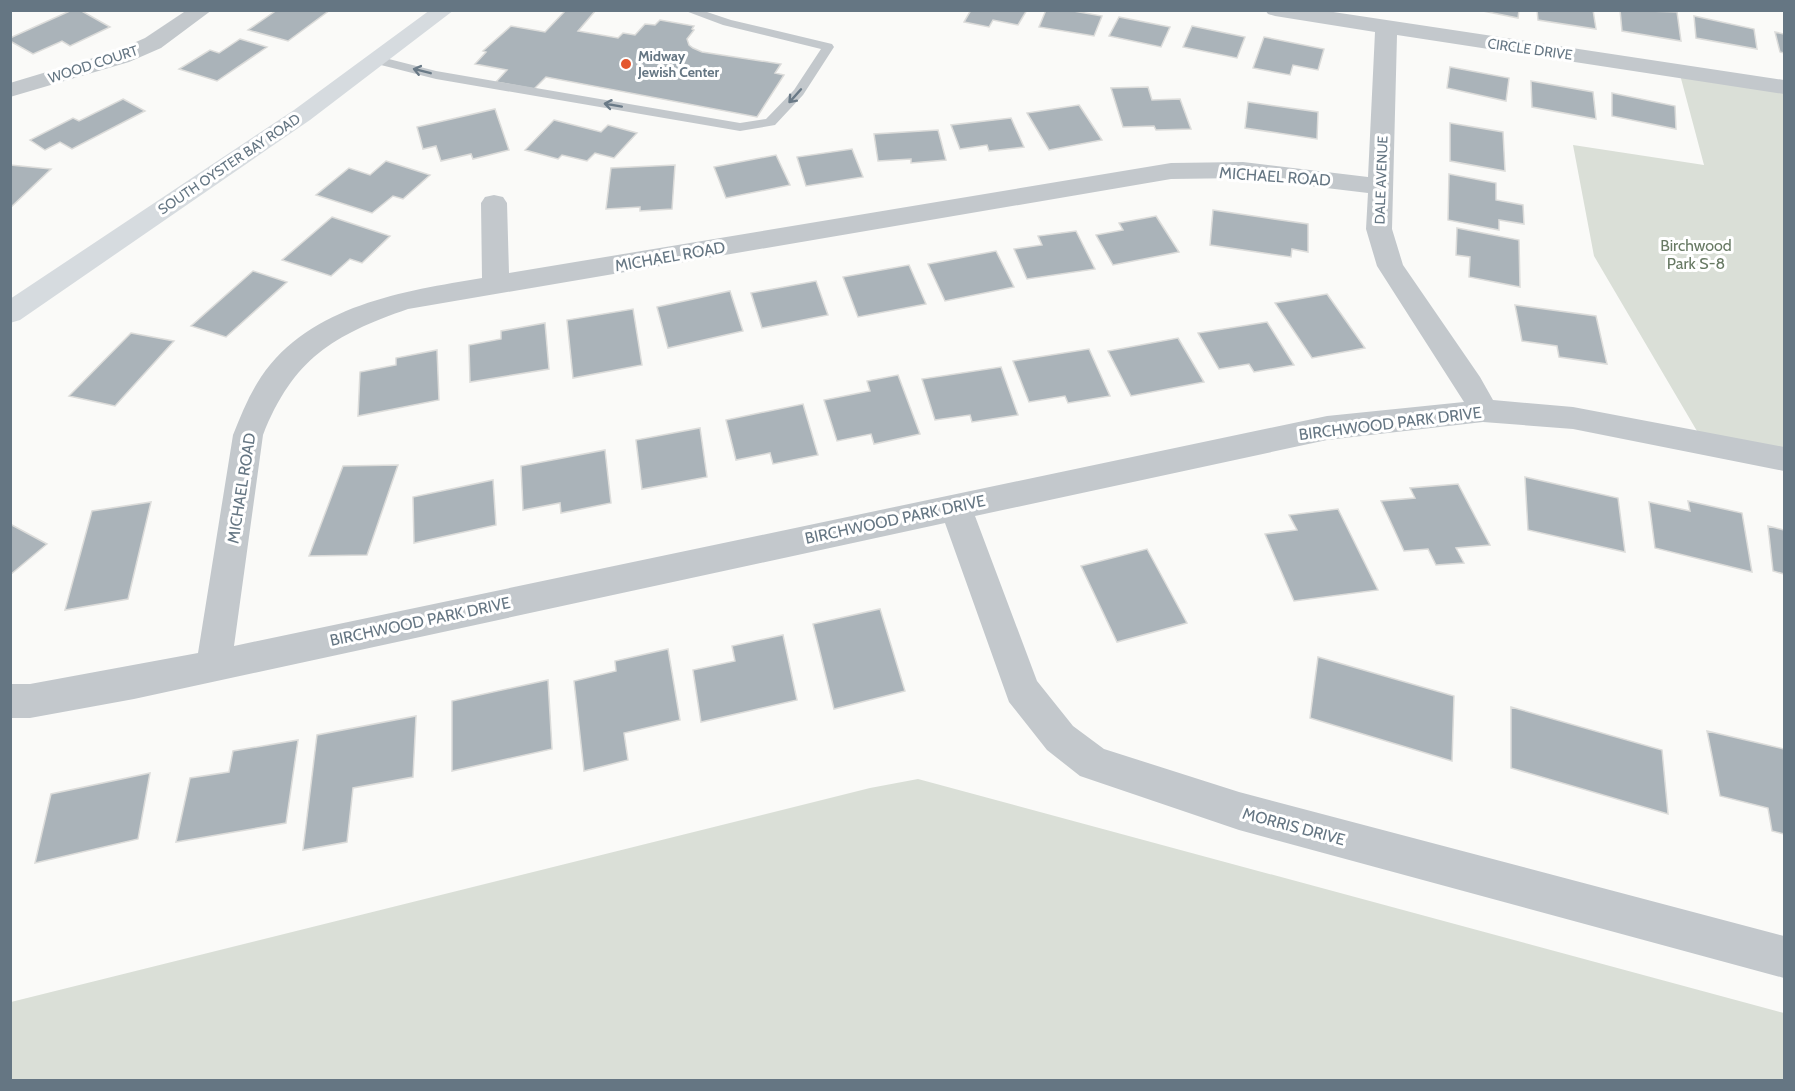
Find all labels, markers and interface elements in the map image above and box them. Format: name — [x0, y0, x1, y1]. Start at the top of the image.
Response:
street label: CIRCLE DRIVE — [1486, 34, 1574, 64]
street label: WOOD COURT — [46, 41, 141, 87]
place label: Midway Jewish Center — [637, 47, 720, 81]
marker: Midway Jewish Center — [619, 57, 633, 71]
one-way arrow — [412, 65, 431, 77]
one-way arrow — [788, 88, 802, 103]
one-way arrow — [604, 99, 624, 110]
street label: SOUTH OYSTER BAY ROAD — [154, 110, 304, 218]
street label: DALE AVENUE — [1370, 135, 1392, 225]
street label: MICHAEL ROAD — [1219, 163, 1331, 190]
park label: Birchwood Park S-8 — [1660, 236, 1732, 273]
street label: MICHAEL ROAD — [613, 237, 727, 276]
street label: BIRCHWOOD PARK DRIVE — [1298, 403, 1483, 444]
street label: MICHAEL ROAD — [223, 431, 260, 545]
street label: BIRCHWOOD PARK DRIVE — [803, 491, 987, 548]
street label: BIRCHWOOD PARK DRIVE — [328, 593, 512, 650]
street label: MORRIS DRIVE — [1240, 804, 1347, 849]

